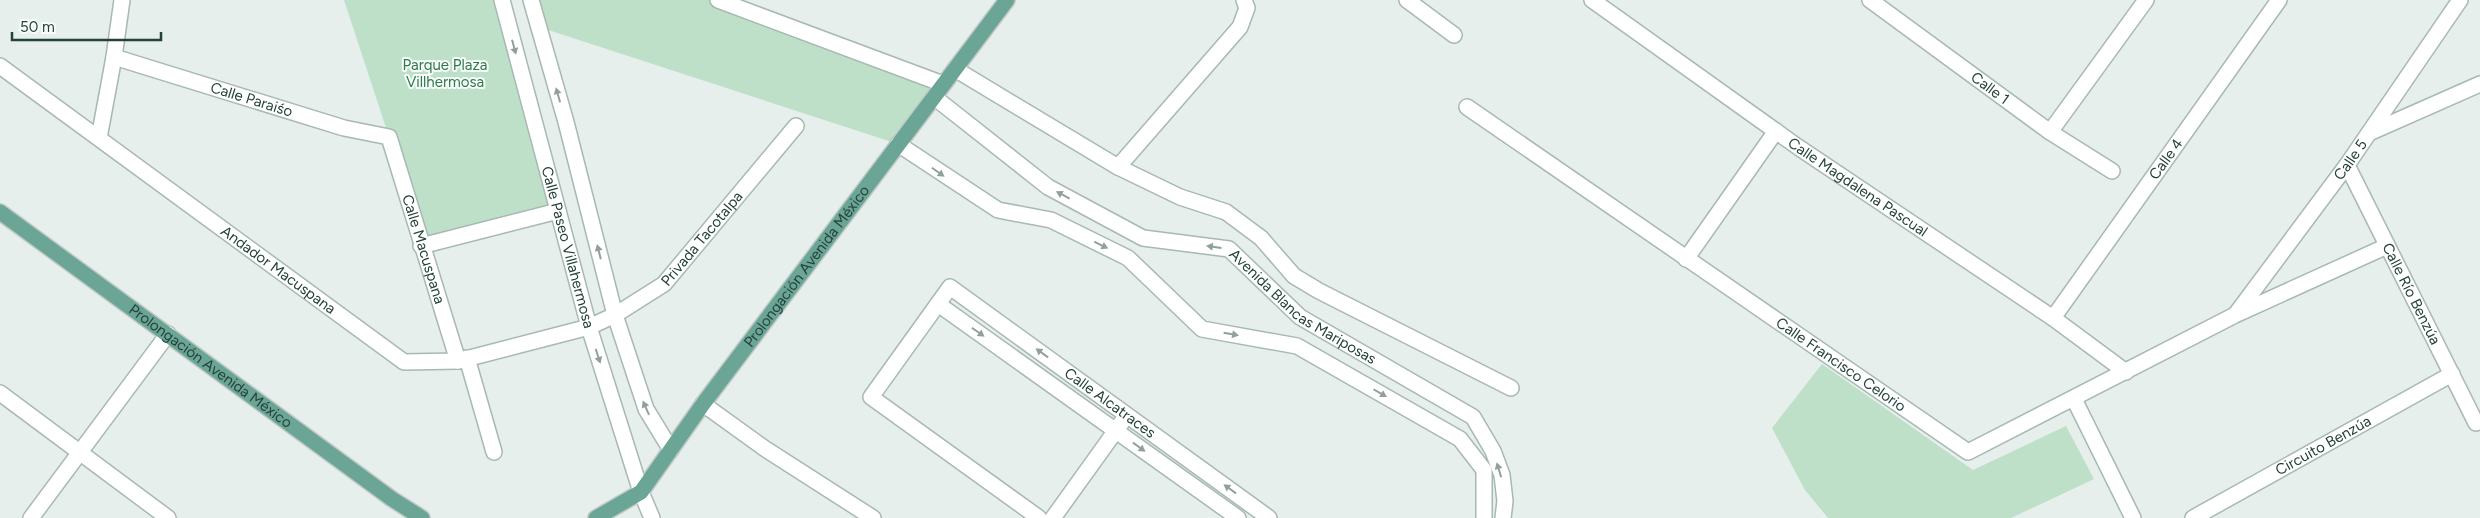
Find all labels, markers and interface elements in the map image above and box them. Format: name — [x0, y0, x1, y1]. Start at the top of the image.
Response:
scale bar — [12, 10, 161, 42]
text: 50 m — [20, 18, 55, 36]
one-way arrow — [511, 40, 519, 55]
park label: Parque Plaza Villhermosa — [403, 56, 487, 91]
street label: Calle 1 — [1967, 68, 2013, 108]
street label: Calle Paraiśo — [208, 78, 295, 121]
one-way arrow — [554, 88, 562, 103]
street label: Calle Magdalena Pascual — [1784, 134, 1931, 240]
street label: Calle 4 — [2145, 135, 2187, 183]
street label: Calle 5 — [2330, 136, 2371, 184]
street label: Calle Paseo Villahermosa — [538, 164, 598, 330]
one-way arrow — [932, 167, 945, 177]
street label: Prolongación Avenida México — [740, 182, 873, 351]
street label: Privada Tacotalpa — [657, 188, 747, 289]
one-way arrow — [1055, 191, 1070, 199]
street label: Calle Macuspana — [398, 192, 449, 306]
street label: Andador Macuspana — [217, 222, 339, 318]
street label: Calle Río Benzúa — [2378, 240, 2444, 348]
one-way arrow — [1094, 241, 1108, 249]
one-way arrow — [1206, 243, 1222, 251]
one-way arrow — [595, 245, 603, 260]
street label: Avenida Blancas Mariposas — [1225, 245, 1379, 368]
street label: Prolongación Avenida México — [125, 300, 296, 432]
street label: Calle Francisco Celorio — [1773, 314, 1910, 416]
one-way arrow — [971, 327, 985, 337]
one-way arrow — [1224, 330, 1239, 338]
one-way arrow — [1035, 348, 1049, 358]
one-way arrow — [594, 349, 602, 364]
street label: Calle Alcatraces — [1061, 364, 1159, 442]
one-way arrow — [1373, 389, 1387, 398]
one-way arrow — [642, 401, 650, 415]
street label: Circuito Benzúa — [2272, 412, 2374, 479]
one-way arrow — [1132, 441, 1145, 452]
one-way arrow — [1495, 462, 1503, 477]
one-way arrow — [1224, 484, 1237, 495]

